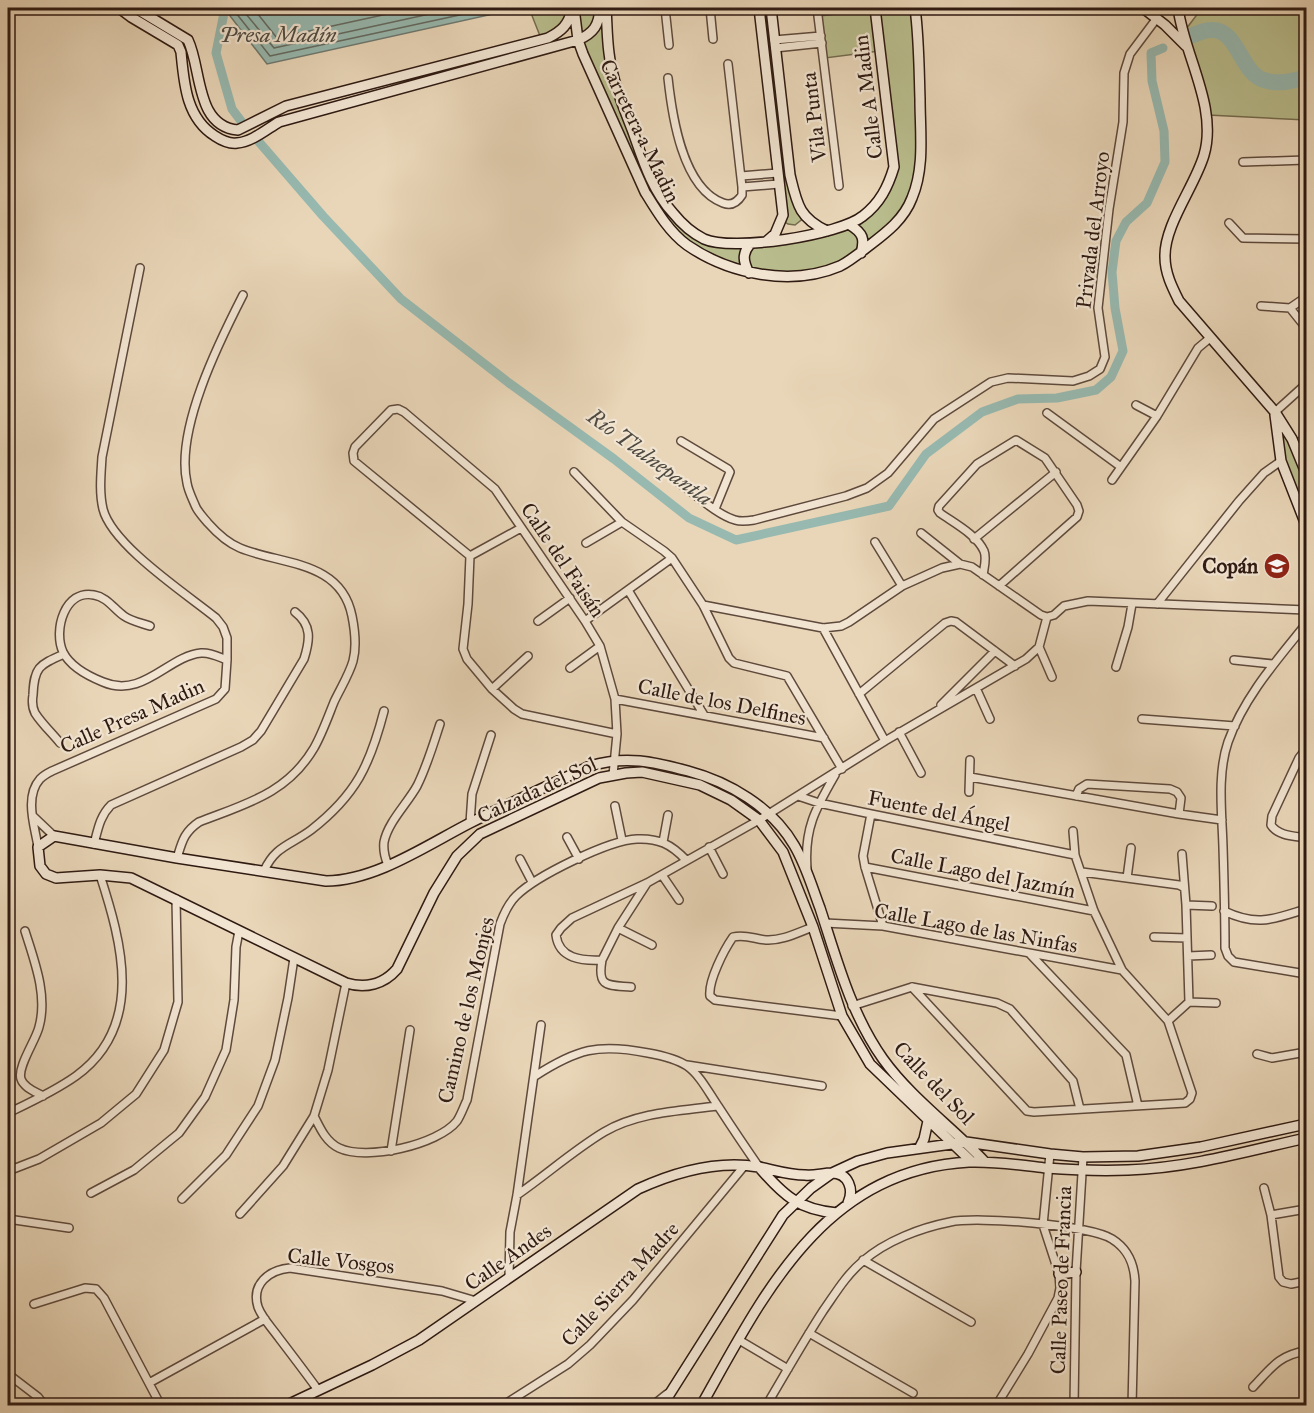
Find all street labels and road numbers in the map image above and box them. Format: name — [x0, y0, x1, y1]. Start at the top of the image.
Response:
street label: Calle A Madin — [848, 34, 888, 160]
street label: Carretera a Madin — [594, 55, 686, 207]
street label: Vila Punta — [796, 71, 833, 164]
street label: Privada del Arroyo — [1070, 150, 1116, 310]
street label: Calle del Faisán — [515, 498, 611, 622]
street label: Calle Presa Madin — [56, 673, 208, 759]
street label: Calle de los Delfines — [636, 673, 808, 731]
street label: Calzada del Sol — [473, 751, 601, 829]
street label: Fuente del Ángel — [866, 784, 1013, 838]
street label: Calle Lago del Jazmín — [888, 842, 1078, 904]
street label: Calle Lago de las Ninfas — [872, 897, 1080, 959]
street label: Camino de los Monjes — [432, 914, 500, 1106]
street label: Calle del Sol — [888, 1036, 980, 1130]
street label: Calle Paseo de Francia — [1045, 1185, 1077, 1375]
street label: Calle Sierra Madre — [556, 1216, 685, 1352]
street label: Calle Andes — [460, 1218, 556, 1296]
street label: Calle Vosgos — [286, 1242, 396, 1280]

